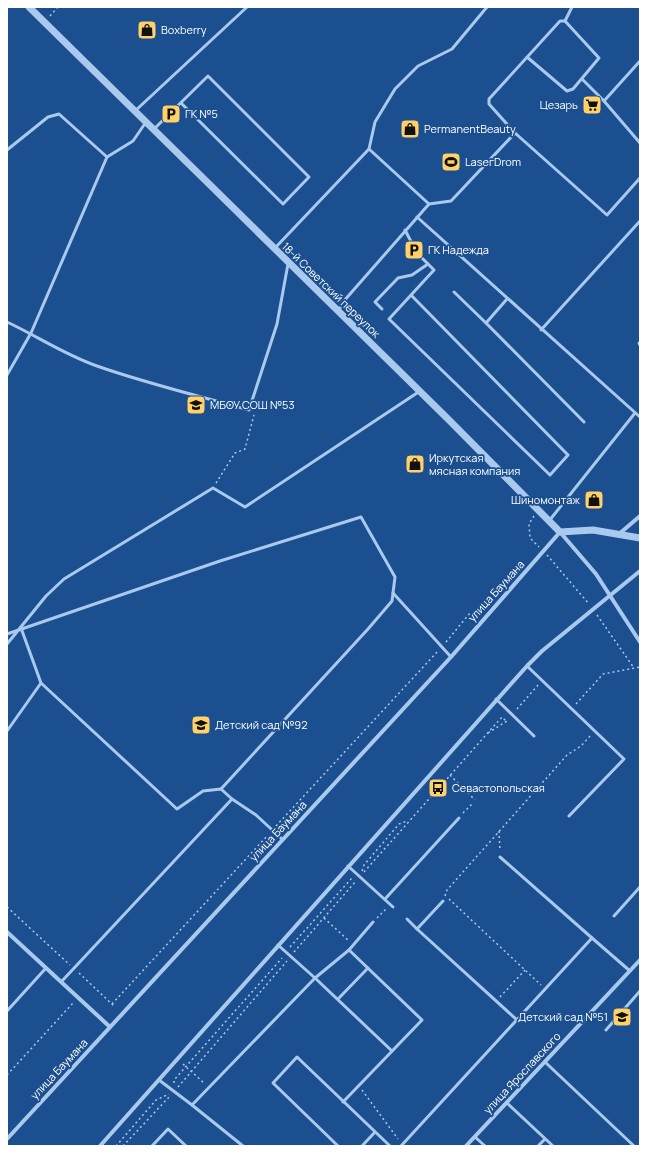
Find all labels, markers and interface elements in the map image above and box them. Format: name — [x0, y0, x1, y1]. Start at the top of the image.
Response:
shop icon: Boxberry — [136, 19, 158, 41]
place label: Boxberry — [161, 22, 207, 37]
supermarket icon: Цезарь — [581, 94, 603, 116]
place label: Цезарь — [540, 97, 578, 112]
parking icon: ГК №5 — [160, 103, 182, 125]
place label: ГК №5 — [185, 106, 218, 121]
shop icon: PermanentBeauty — [399, 118, 421, 140]
place label: PermanentBeauty — [424, 121, 516, 136]
sports icon: LaseгDrom — [440, 151, 462, 173]
place label: LaseгDrom — [465, 154, 521, 169]
street label: 18-й Советский переулок — [279, 239, 384, 341]
parking icon: ГК Надежда — [403, 239, 425, 261]
place label: ГК Надежда — [428, 242, 489, 257]
school or university icon: МБОУ СОШ №53 — [185, 394, 207, 416]
place label: МБОУ СОШ №53 — [210, 397, 295, 412]
place label: Иркутская мясная компания — [429, 450, 520, 478]
shop icon: Иркутская мясная компания — [404, 453, 426, 475]
shop icon: Шиномонтаж — [583, 489, 605, 511]
place label: Шиномонтаж — [511, 492, 580, 507]
street label: улица Баумана — [464, 557, 527, 625]
school or university icon: Детский сад №92 — [190, 714, 212, 736]
place label: Детский сад №92 — [215, 717, 307, 732]
bus stop icon: Севастопольская — [427, 777, 449, 799]
place label: Севастопольская — [452, 780, 545, 795]
street label: улица Баумана — [246, 797, 310, 864]
school or university icon: Детский сад №51 — [611, 1006, 633, 1028]
place label: Детский сад №51 — [518, 1009, 608, 1024]
street label: улица Ярославского — [480, 1028, 564, 1117]
street label: улица Баумана — [27, 1035, 91, 1102]

